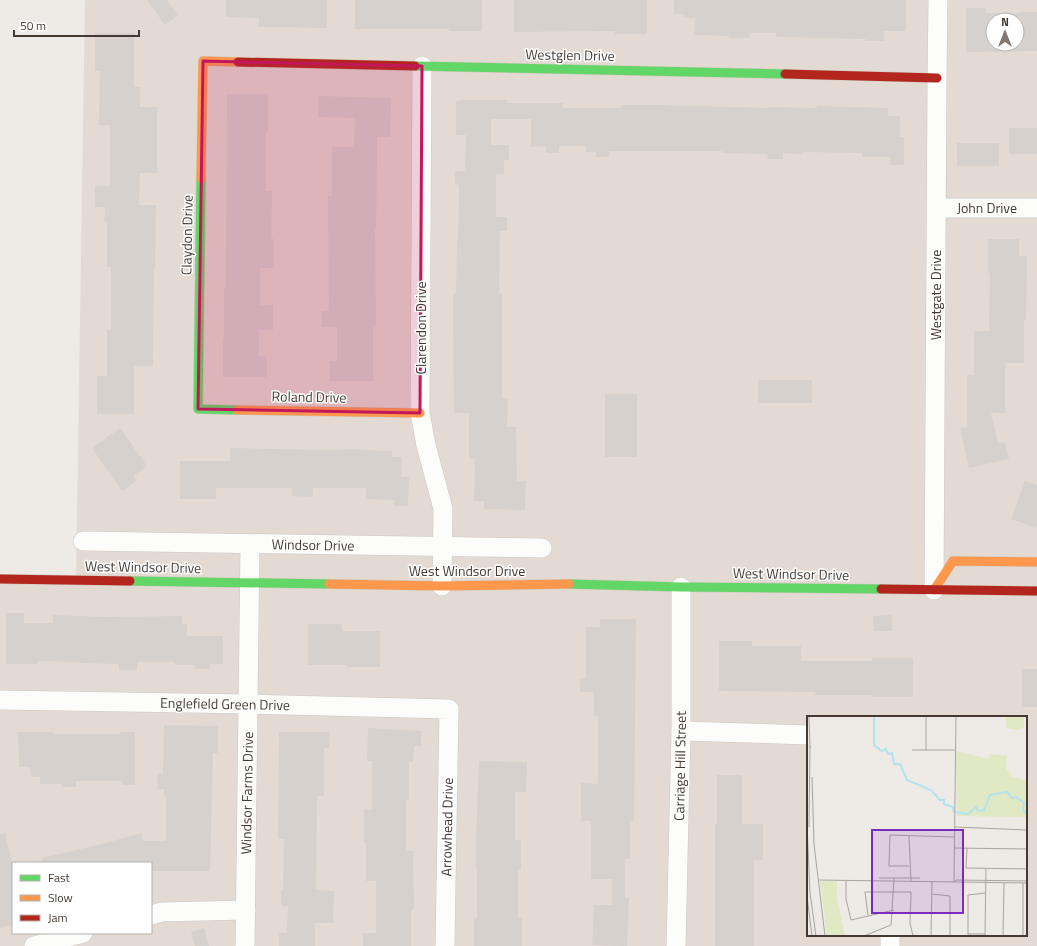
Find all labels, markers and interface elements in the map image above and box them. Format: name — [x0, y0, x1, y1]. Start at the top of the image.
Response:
scale bar — [14, 12, 139, 38]
north arrow — [985, 12, 1025, 52]
text: N — [1001, 14, 1009, 30]
text: 50 m — [20, 16, 46, 35]
street label: Westglen Drive — [525, 43, 615, 66]
street label: Claydon Drive — [175, 195, 198, 275]
street label: John Drive — [957, 197, 1017, 218]
street label: Westgate Drive — [925, 250, 946, 340]
street label: Clarendon Drive — [410, 281, 431, 375]
street label: Roland Drive — [271, 385, 347, 408]
street label: Windsor Drive — [271, 533, 355, 556]
street label: West Windsor Drive — [85, 555, 201, 578]
street label: West Windsor Drive — [409, 560, 525, 581]
street label: West Windsor Drive — [733, 562, 849, 585]
street label: Englefield Green Drive — [160, 692, 290, 715]
street label: Carriage Hill Street — [668, 711, 691, 821]
inset map — [807, 716, 1027, 936]
street label: Windsor Farms Drive — [235, 731, 258, 855]
street label: Arrowhead Drive — [435, 778, 458, 876]
legend — [12, 862, 152, 934]
text: Fast — [48, 868, 71, 887]
text: Slow — [48, 888, 73, 907]
text: Jam — [48, 908, 68, 927]

